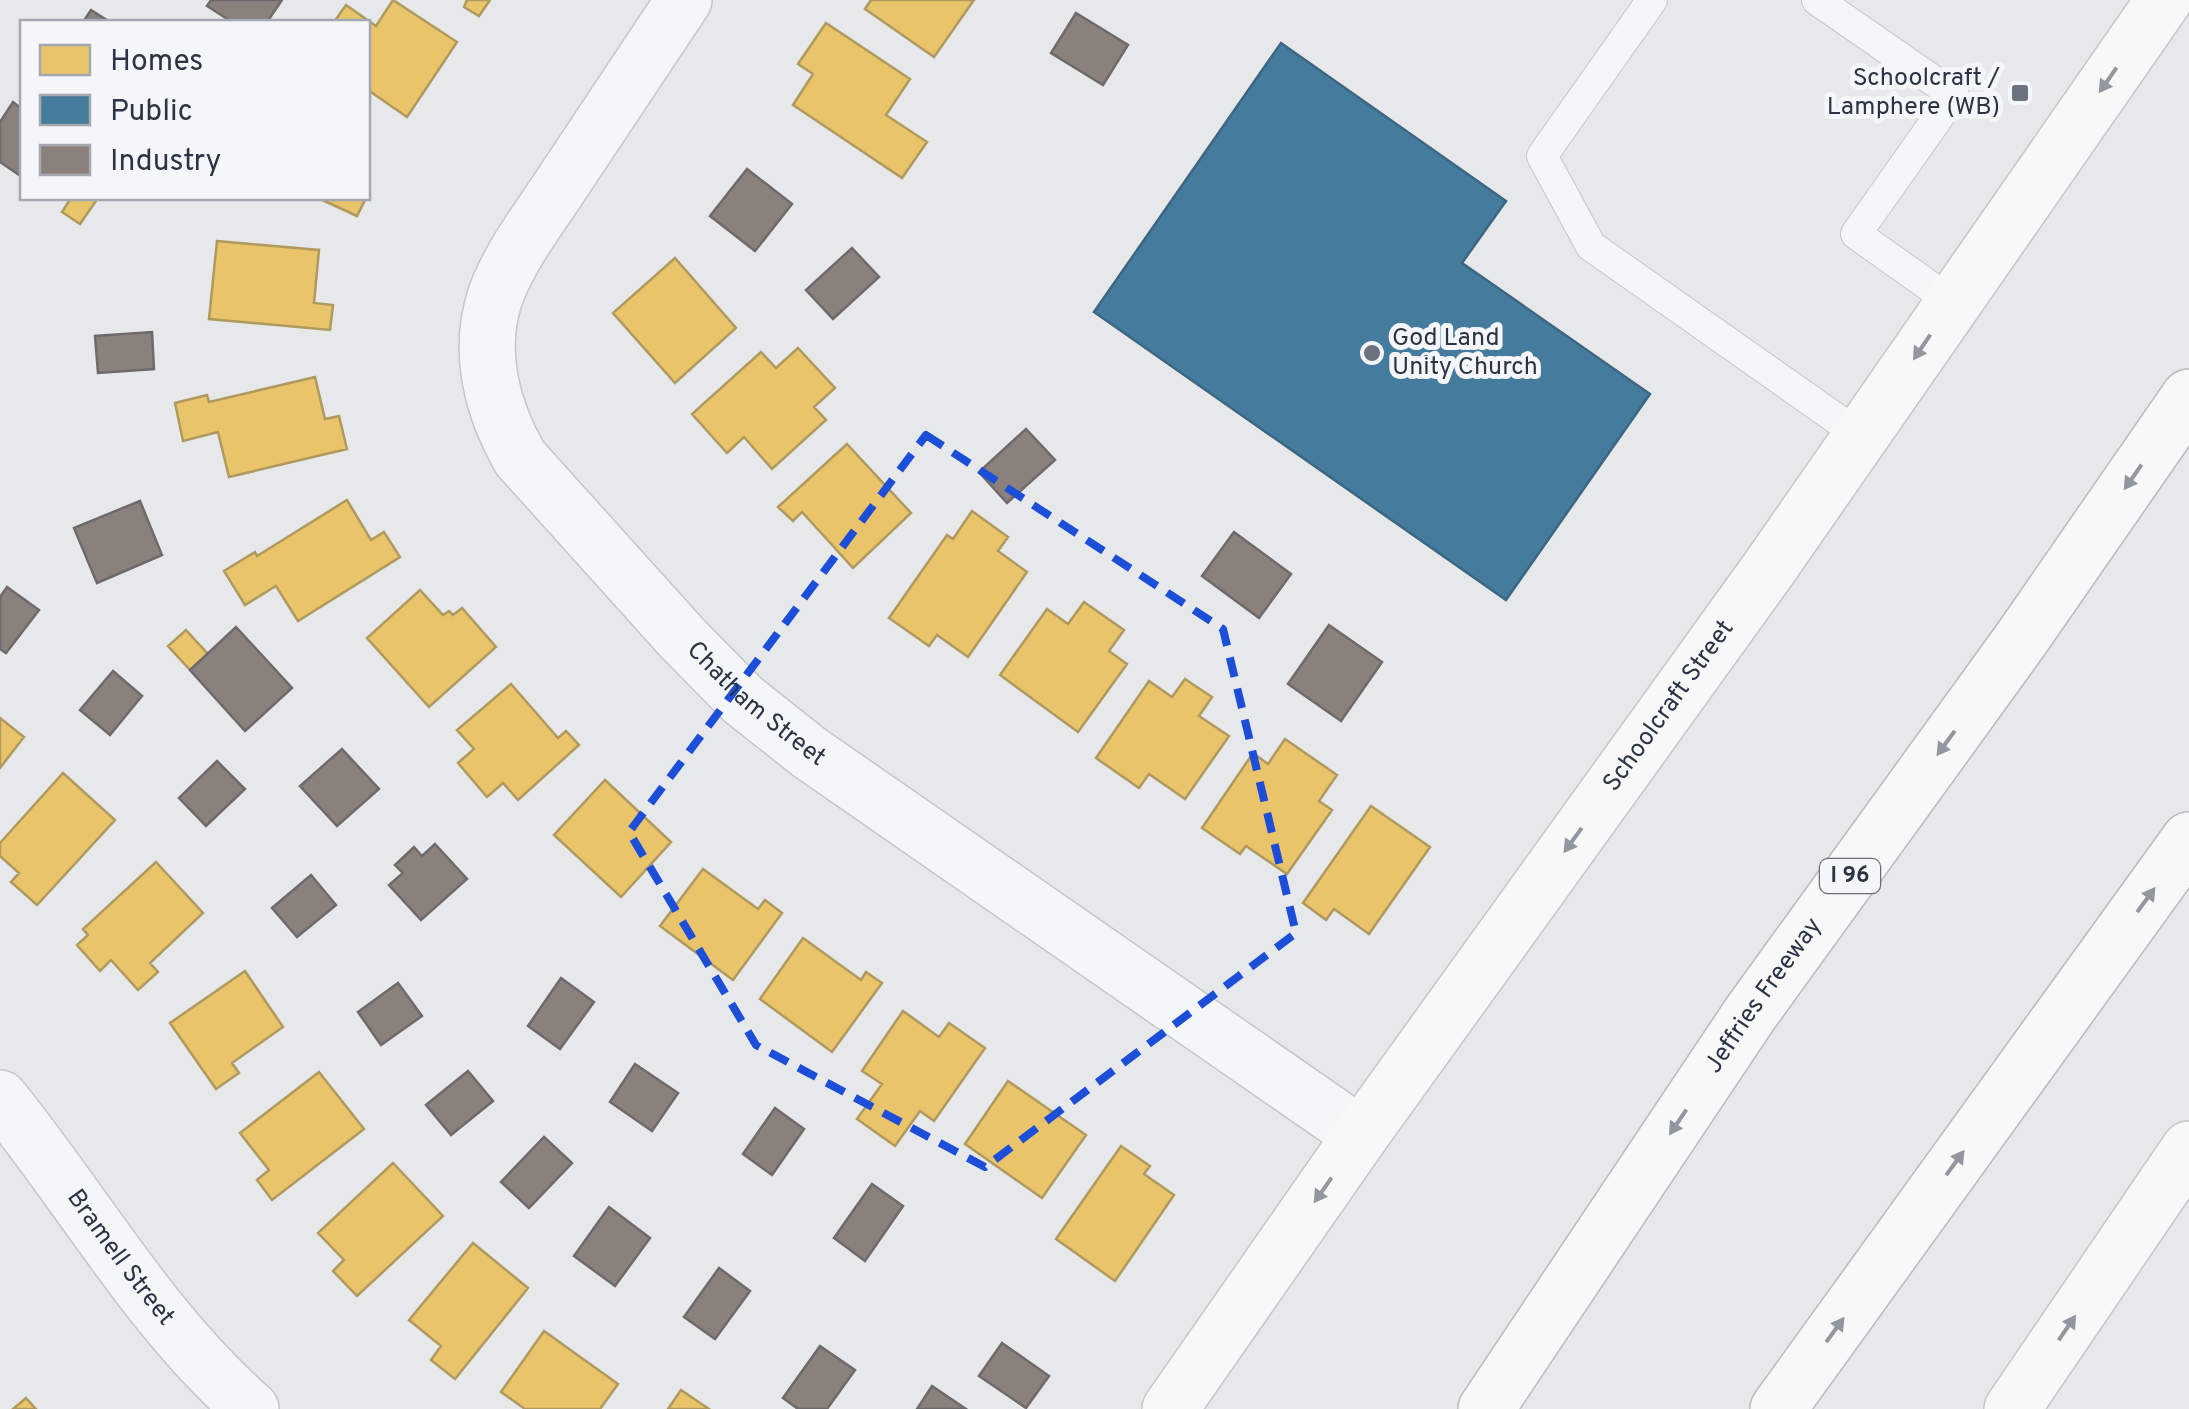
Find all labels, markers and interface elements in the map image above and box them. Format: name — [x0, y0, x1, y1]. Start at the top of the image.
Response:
legend — [20, 20, 370, 200]
text: Homes — [110, 44, 203, 81]
place label: Schoolcraft / Lamphere (WB) — [1827, 63, 2000, 124]
one-way arrow — [2099, 67, 2118, 93]
marker: Schoolcraft / Lamphere (WB) — [2009, 82, 2031, 104]
text: Public — [110, 94, 193, 131]
text: Industry — [110, 144, 221, 181]
place label: God Land Unity Church — [1392, 323, 1538, 384]
one-way arrow — [1913, 333, 1932, 360]
marker: God Land Unity Church — [1361, 342, 1383, 364]
one-way arrow — [2124, 464, 2143, 490]
street label: Schoolcraft Street — [1597, 614, 1742, 799]
street label: Chatham Street — [679, 635, 831, 775]
one-way arrow — [1937, 729, 1957, 756]
one-way arrow — [1563, 827, 1583, 854]
road number: I 96 — [1820, 859, 1880, 893]
one-way arrow — [2136, 886, 2155, 913]
street label: Jeffries Freeway — [1699, 912, 1830, 1080]
one-way arrow — [1669, 1109, 1688, 1136]
one-way arrow — [1945, 1150, 1965, 1176]
one-way arrow — [1313, 1177, 1333, 1203]
street label: Bramell Street — [59, 1184, 181, 1333]
one-way arrow — [2057, 1315, 2075, 1342]
one-way arrow — [1825, 1317, 1844, 1343]

